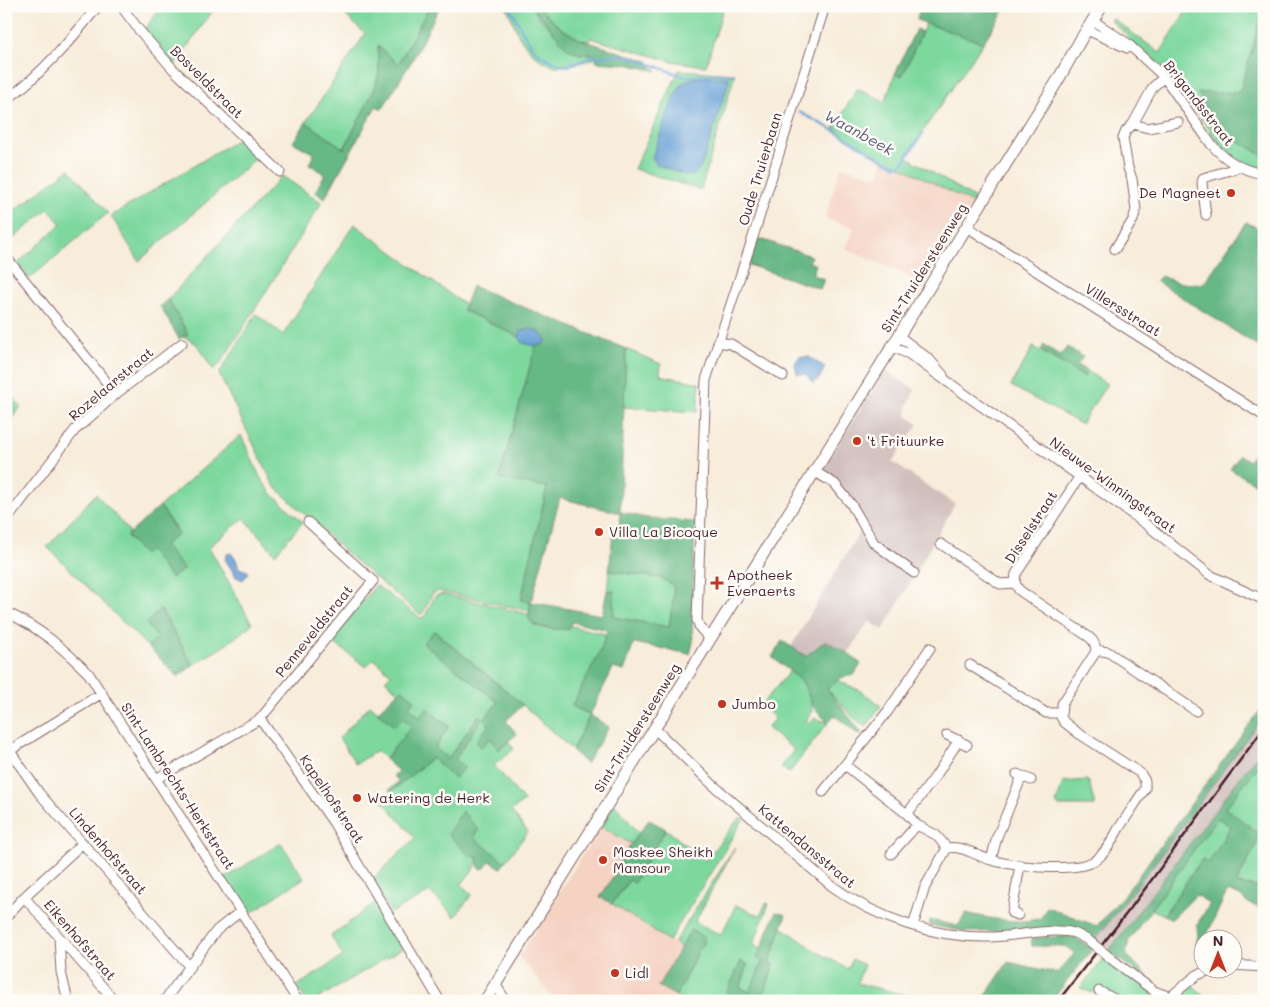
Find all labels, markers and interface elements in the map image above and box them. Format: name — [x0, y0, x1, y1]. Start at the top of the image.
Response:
street label: Bosveldstraat — [167, 41, 248, 122]
street label: Brigandsstraat — [1160, 56, 1239, 149]
water label: Waanbeek — [821, 105, 899, 160]
street label: Oude Truierbaan — [733, 110, 786, 228]
place label: De Magneet — [1139, 183, 1221, 202]
marker: De Magneet — [1225, 187, 1237, 199]
street label: Sint-Truidersteenweg — [876, 200, 971, 336]
street label: Villersstraat — [1082, 279, 1165, 341]
street label: Rozelaarstraat — [64, 342, 157, 425]
place label: 't Frituurke — [867, 431, 944, 450]
street label: Nieuwe-Winningstraat — [1046, 432, 1180, 537]
marker: 't Frituurke — [851, 435, 863, 447]
street label: Disselstraat — [1000, 487, 1061, 567]
place label: Villa La Bicoque — [609, 522, 718, 541]
marker: Villa La Bicoque — [593, 526, 605, 538]
place label: Apotheek Everaerts — [727, 565, 796, 600]
marker: Apotheek Everaerts — [711, 577, 723, 589]
street label: Penneveldstraat — [271, 581, 357, 681]
street label: Sint-Truidersteenweg — [589, 660, 684, 796]
place label: Jumbo — [732, 694, 776, 713]
marker: Jumbo — [716, 698, 728, 710]
street label: Sint-Lambrechts-Herkstraat — [117, 699, 240, 873]
street label: Kapelhofstraat — [296, 751, 369, 847]
place label: Watering de Herk — [367, 788, 490, 807]
marker: Watering de Herk — [351, 792, 363, 804]
street label: Kattendansstraat — [755, 799, 860, 892]
street label: Lindenhofstraat — [65, 803, 152, 898]
place label: Moskee Sheikh Mansour — [613, 842, 713, 877]
marker: Moskee Sheikh Mansour — [597, 854, 609, 866]
street label: Eikenhofstraat — [40, 895, 121, 984]
north arrow — [1192, 930, 1242, 980]
text: N — [1213, 931, 1223, 950]
place label: Lidl — [625, 963, 649, 982]
marker: Lidl — [609, 967, 621, 979]

